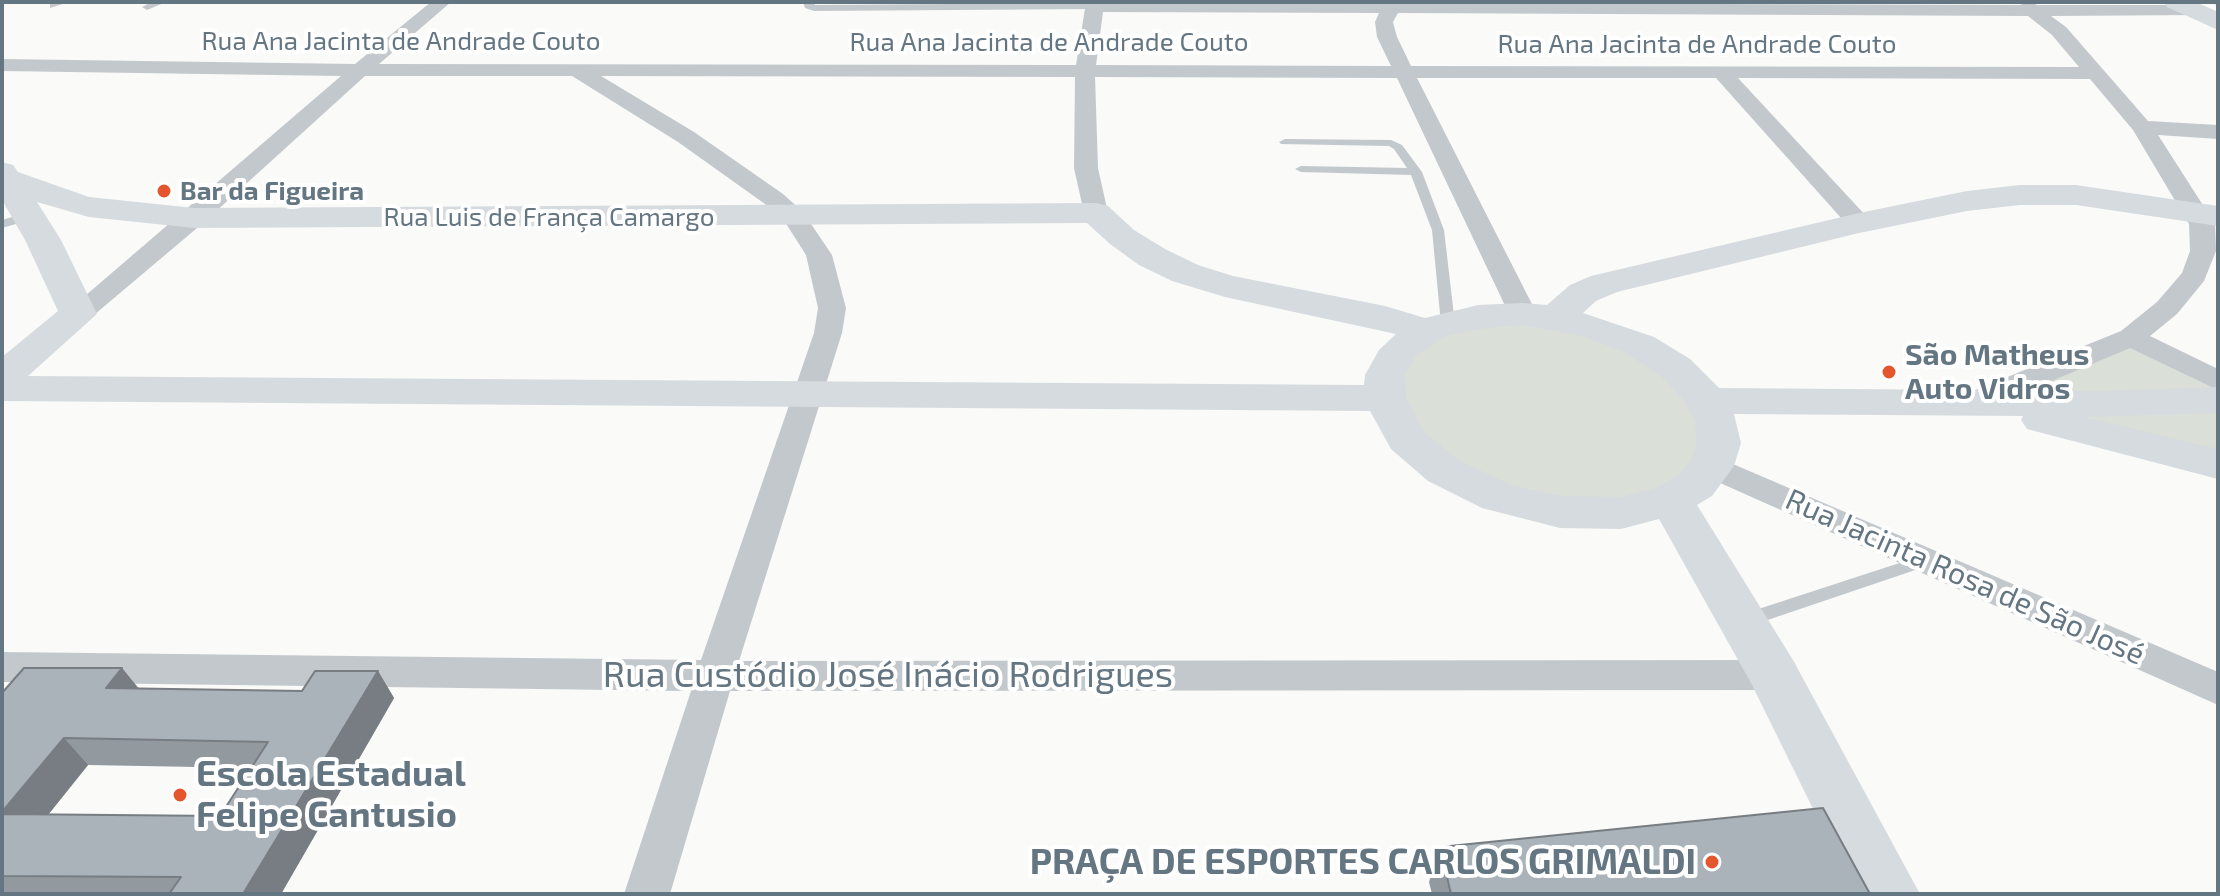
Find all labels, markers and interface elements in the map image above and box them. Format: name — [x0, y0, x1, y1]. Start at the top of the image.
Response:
street label: Rua Ana Jacinta de Andrade Couto — [202, 25, 600, 57]
street label: Rua Ana Jacinta de Andrade Couto — [850, 26, 1248, 58]
street label: Rua Ana Jacinta de Andrade Couto — [1498, 28, 1896, 60]
place label: Bar da Figueira — [180, 175, 364, 207]
marker: Bar da Figueira — [155, 182, 173, 200]
street label: Rua Luis de França Camargo — [383, 201, 715, 233]
place label: São Matheus Auto Vidros — [1905, 337, 2089, 408]
marker: São Matheus Auto Vidros — [1880, 363, 1898, 381]
street label: Rua Jacinta Rosa de São José — [1780, 481, 2150, 673]
street label: Rua Custódio José Inácio Rodrigues — [603, 653, 1173, 697]
place label: Escola Estadual Felipe Cantusio — [196, 752, 466, 837]
marker: Escola Estadual Felipe Cantusio — [171, 786, 189, 804]
place label: PRAÇA DE ESPORTES CARLOS GRIMALDI — [1030, 840, 1696, 884]
marker: PRAÇA DE ESPORTES CARLOS GRIMALDI — [1703, 853, 1721, 871]

